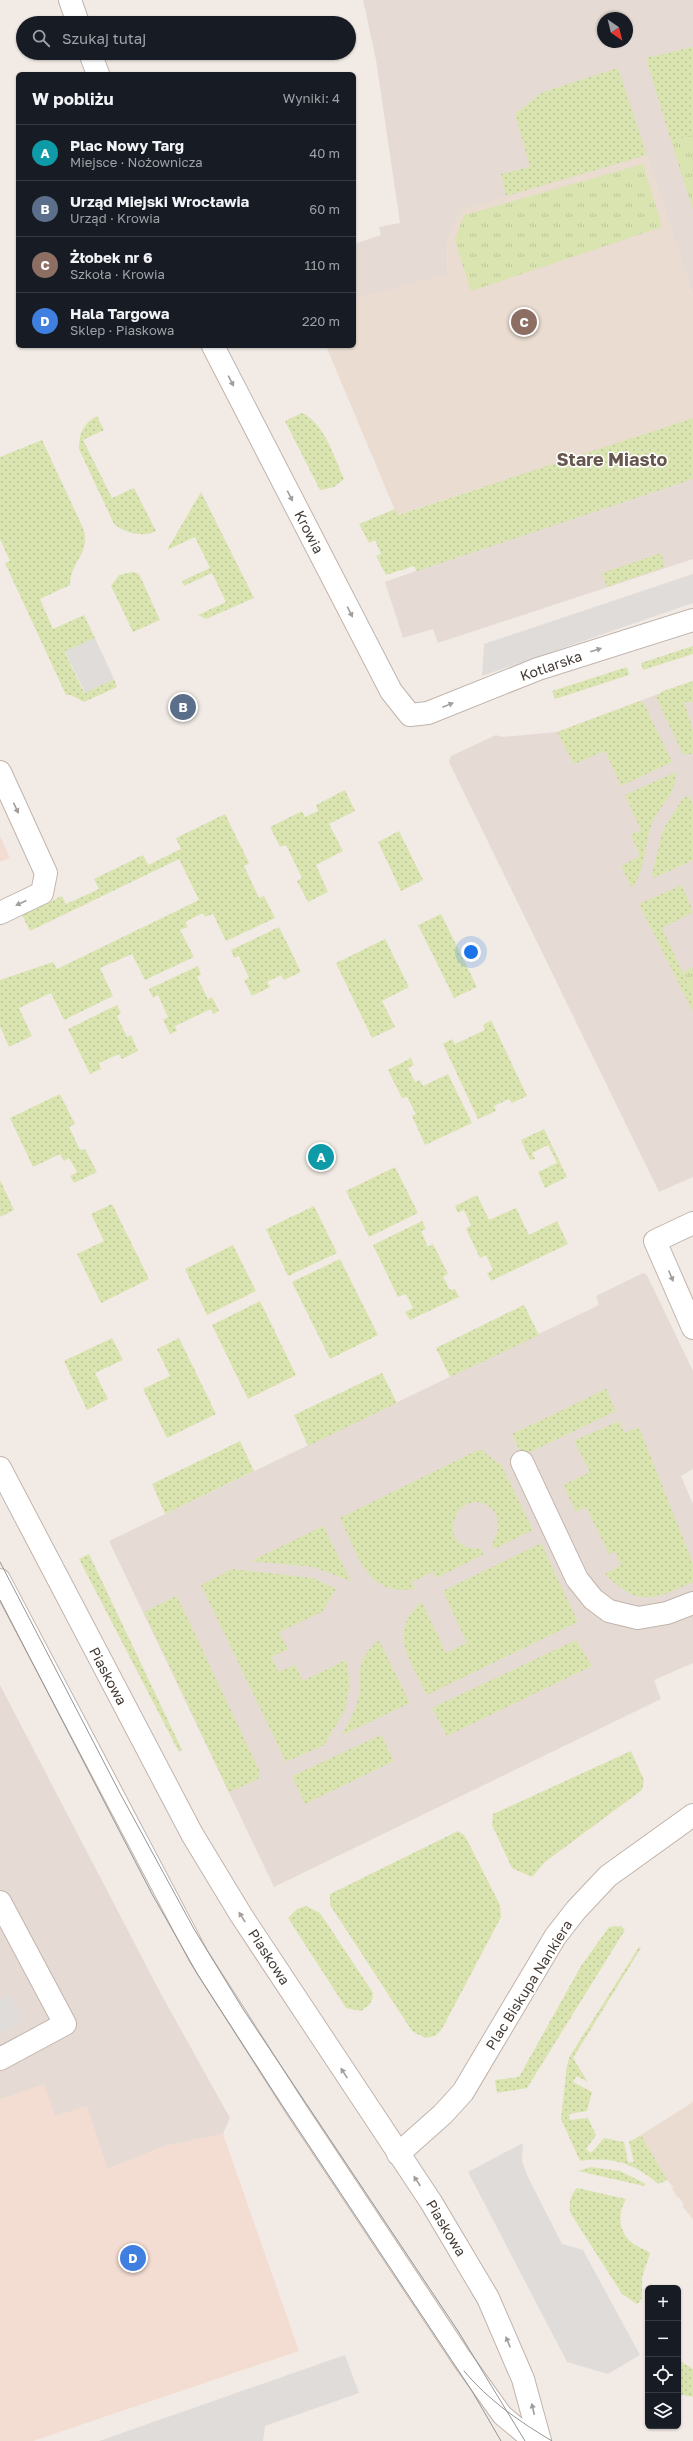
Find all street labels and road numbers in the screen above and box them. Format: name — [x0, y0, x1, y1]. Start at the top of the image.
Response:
street label: Krowia — [291, 507, 328, 556]
street label: Kotlarska — [518, 647, 584, 684]
street label: Piaskowa — [86, 1644, 131, 1708]
street label: Plac Biskupa Nankiera — [482, 1917, 575, 2053]
street label: Piaskowa — [245, 1926, 294, 1988]
street label: Piaskowa — [423, 2196, 470, 2259]

